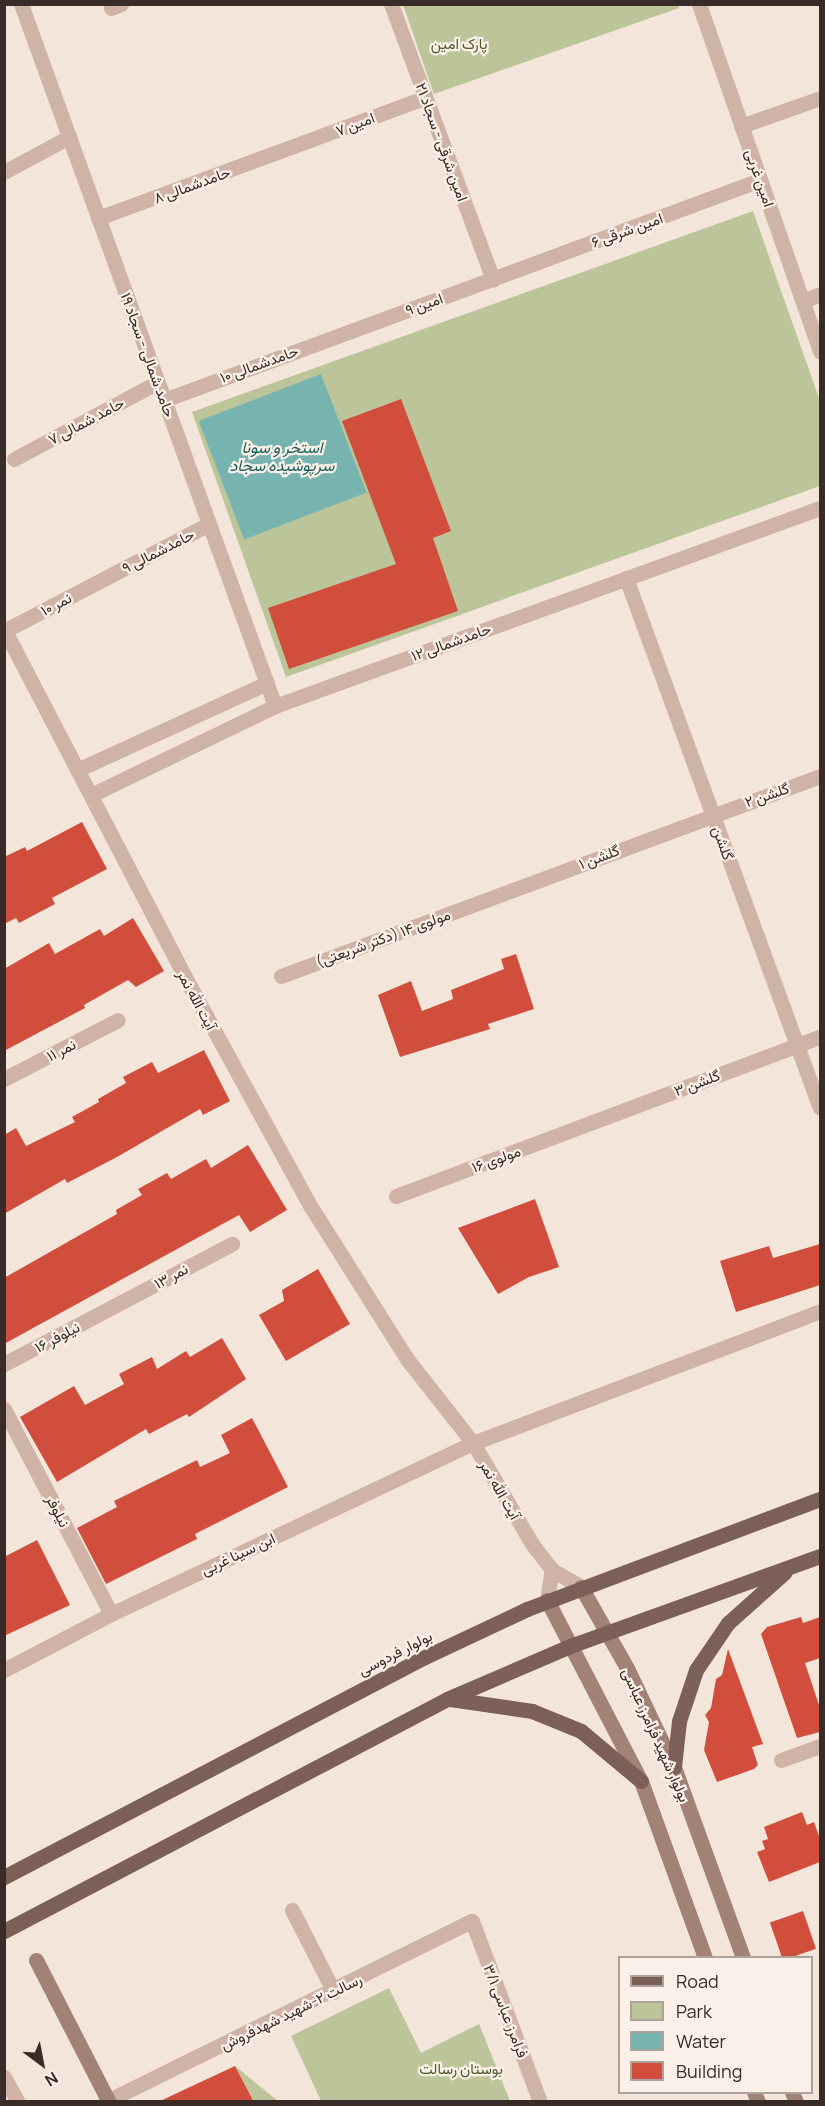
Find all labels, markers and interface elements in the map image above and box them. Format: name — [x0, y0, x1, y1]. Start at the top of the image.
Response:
park label: پارک امین — [431, 35, 487, 53]
street label: امین شرقی - سجاد ۲۱ — [412, 80, 472, 204]
street label: امین ۷ — [333, 108, 377, 140]
street label: امین غربی — [742, 147, 778, 209]
street label: حامدشمالی ۸ — [151, 163, 233, 207]
street label: امین شرقی ۶ — [589, 209, 665, 251]
street label: امین ۹ — [403, 289, 445, 319]
street label: حامد شمالی - سجاد ۱۹ — [117, 290, 179, 420]
street label: حامدشمالی ۱۰ — [217, 342, 301, 386]
street label: حامد شمالی ۷ — [45, 394, 127, 448]
water label: استخر و سونا سرپوشیده سجاد — [230, 437, 334, 475]
street label: حامدشمالی ۹ — [119, 525, 197, 577]
street label: نمر ۱۰ — [38, 588, 74, 620]
street label: حامدشمالی ۱۲ — [409, 619, 493, 665]
street label: گلشن ۲ — [742, 779, 792, 811]
street label: گلشن — [709, 824, 737, 862]
street label: گلشن ۱ — [576, 841, 622, 873]
street label: مولوی ۱۴ (دکتر شریعتی) — [313, 905, 453, 971]
street label: آیت الله نمر — [174, 967, 220, 1033]
street label: نمر ۱۱ — [43, 1035, 79, 1065]
street label: گلشن ۳ — [671, 1066, 723, 1100]
street label: مولوی ۱۶ — [469, 1142, 523, 1176]
street label: نمر ۱۳ — [151, 1260, 191, 1292]
street label: نیلوفر ۱۶ — [31, 1318, 83, 1356]
street label: آیت الله نمر — [476, 1457, 524, 1523]
street label: نیلوفر — [42, 1492, 74, 1530]
street label: ابن سینا غربی — [198, 1529, 278, 1579]
street label: بولوار فردوسی — [355, 1627, 435, 1679]
street label: بولوار شهید فرامرز عباسی — [618, 1665, 694, 1805]
legend — [618, 1956, 813, 2094]
street label: فرامرز عباسی ۳/۱ — [480, 1962, 532, 2060]
text: Road — [676, 1969, 719, 1993]
street label: رسالت ۲-شهید شهدفروش — [217, 1970, 365, 2054]
text: Park — [676, 1999, 712, 2023]
text: Water — [676, 2029, 726, 2053]
north arrow — [12, 2034, 72, 2094]
text: Building — [676, 2059, 742, 2083]
park label: بوستان رسالت — [419, 2060, 503, 2078]
text: N — [41, 2067, 62, 2092]

